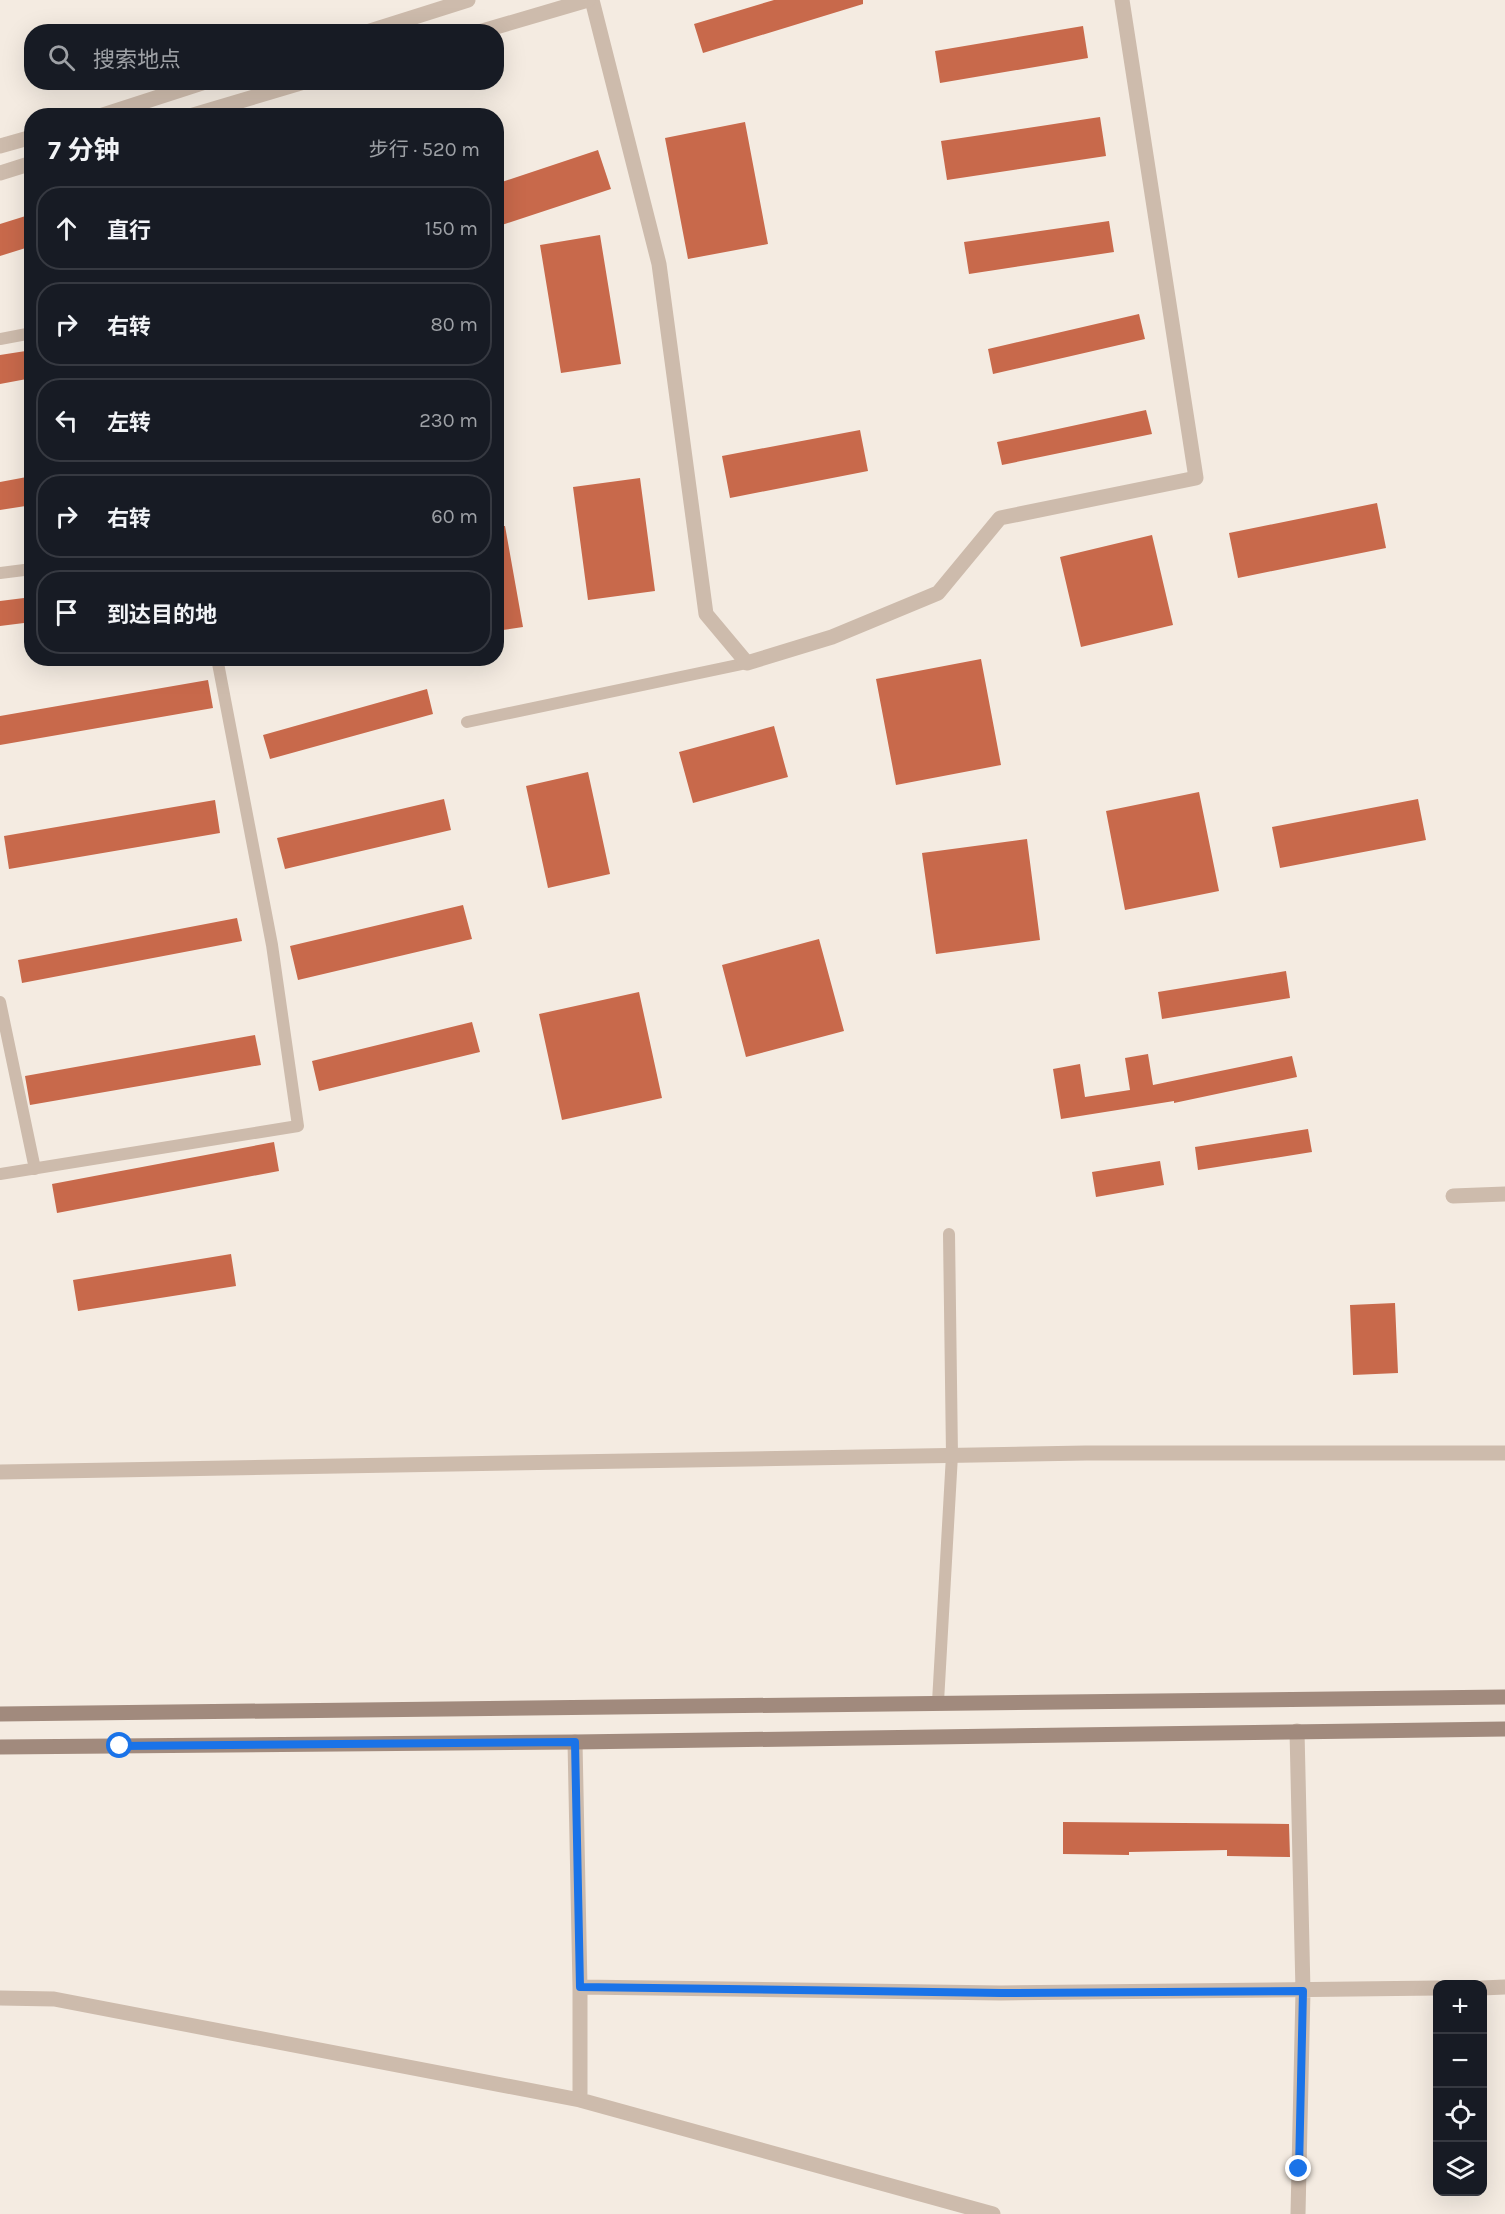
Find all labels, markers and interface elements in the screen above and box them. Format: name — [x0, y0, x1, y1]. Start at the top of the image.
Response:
search box — [24, 24, 504, 90]
icon: search — [45, 41, 78, 74]
text: 搜索地点 — [93, 47, 181, 73]
text: 7 分钟 — [48, 135, 120, 166]
text: 步行 · 520 m — [369, 138, 480, 161]
icon: ahead — [50, 212, 83, 245]
text: 150 m — [425, 217, 478, 240]
text: 直行 — [107, 218, 151, 244]
icon: right — [50, 308, 83, 341]
text: 80 m — [430, 313, 478, 336]
text: 右转 — [107, 314, 151, 340]
icon: left — [50, 404, 83, 437]
text: 230 m — [419, 409, 478, 432]
text: 左转 — [107, 410, 151, 436]
icon: right — [50, 500, 83, 533]
text: 60 m — [431, 505, 478, 528]
text: 右转 — [107, 506, 151, 532]
icon: arrive — [50, 596, 83, 629]
text: 到达目的地 — [107, 602, 217, 628]
route start — [106, 1732, 132, 1758]
map controls — [1433, 1980, 1487, 2196]
button: + — [1433, 1980, 1487, 2034]
button: − — [1433, 2034, 1487, 2088]
button: locate — [1433, 2088, 1487, 2142]
button: layers — [1433, 2142, 1487, 2196]
route end — [1285, 2155, 1311, 2181]

